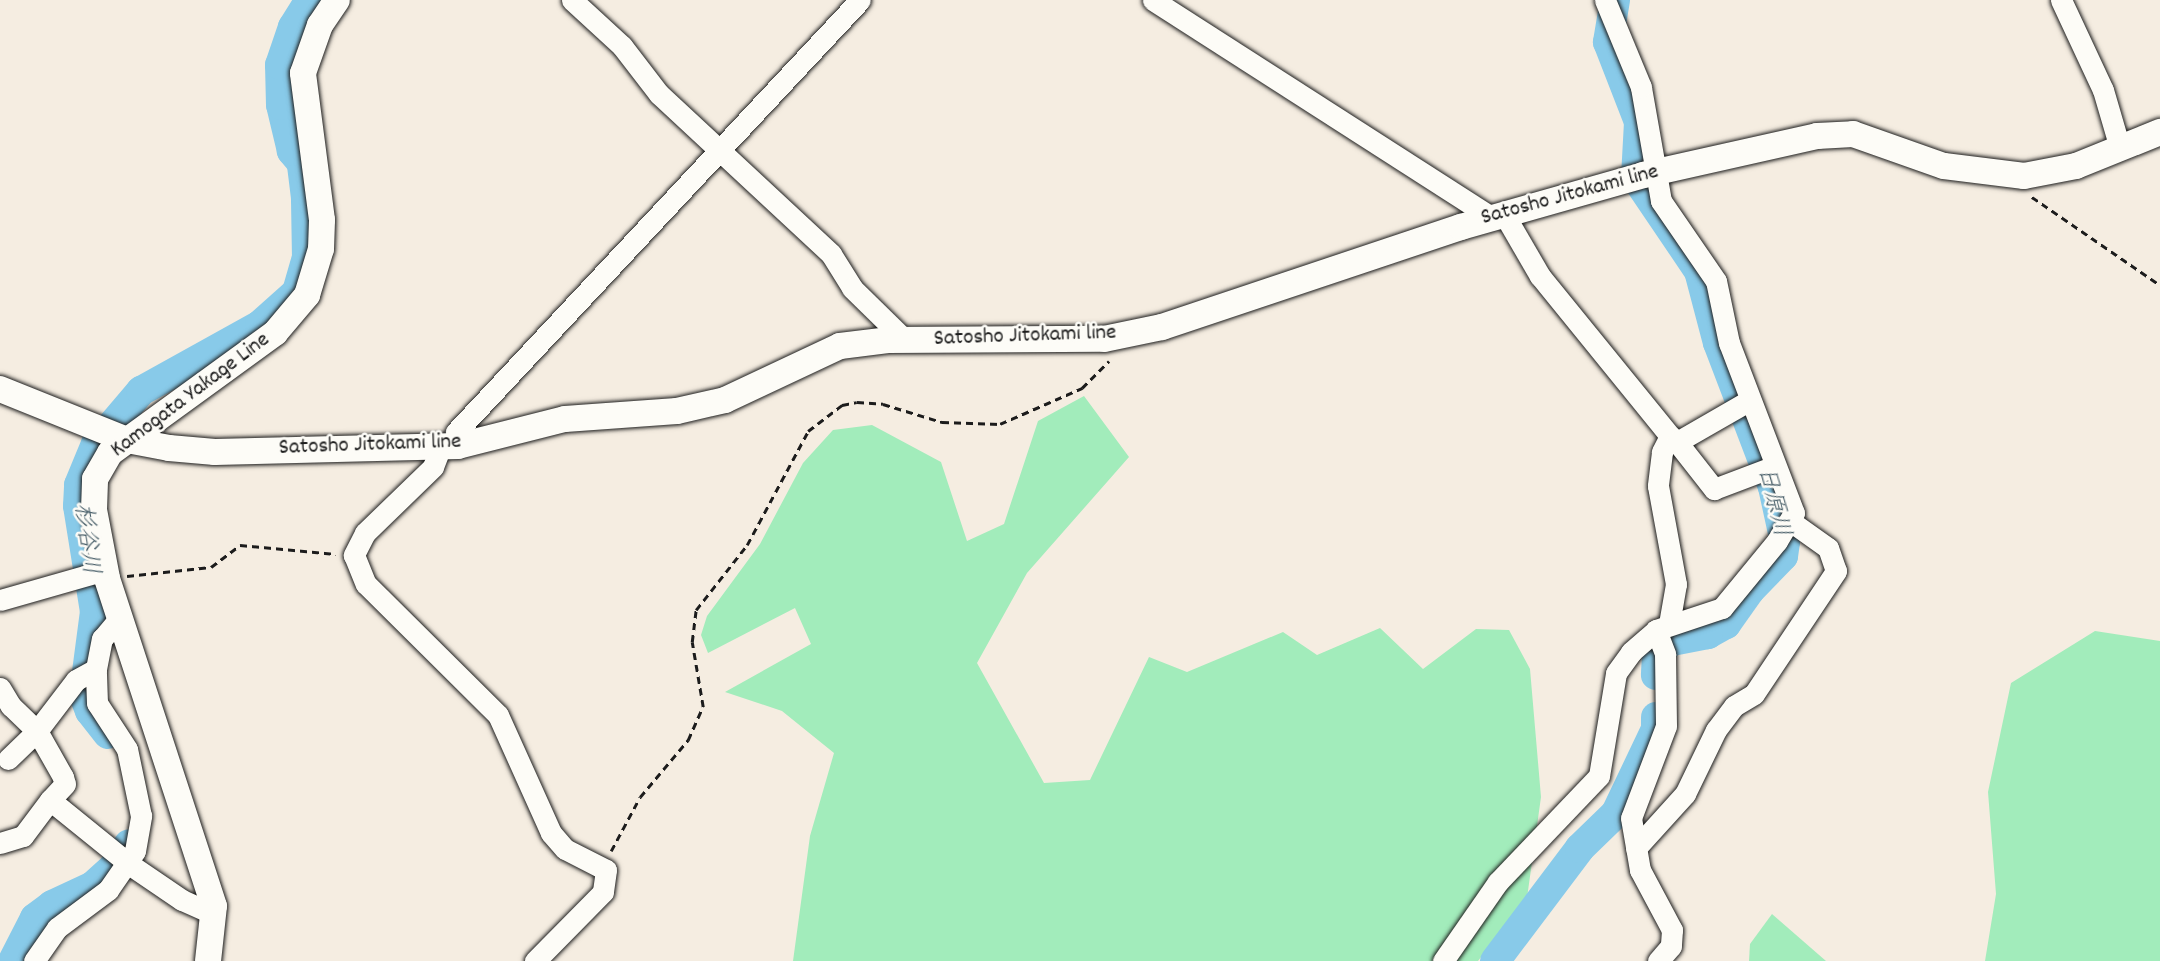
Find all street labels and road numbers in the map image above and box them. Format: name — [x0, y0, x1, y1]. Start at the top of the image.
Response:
street label: Satosho Jitokami line — [1478, 159, 1662, 233]
street label: Satosho Jitokami line — [933, 320, 1117, 354]
street label: Kamogata Yakage Line — [106, 327, 276, 465]
street label: Satosho Jitokami line — [278, 429, 462, 463]

